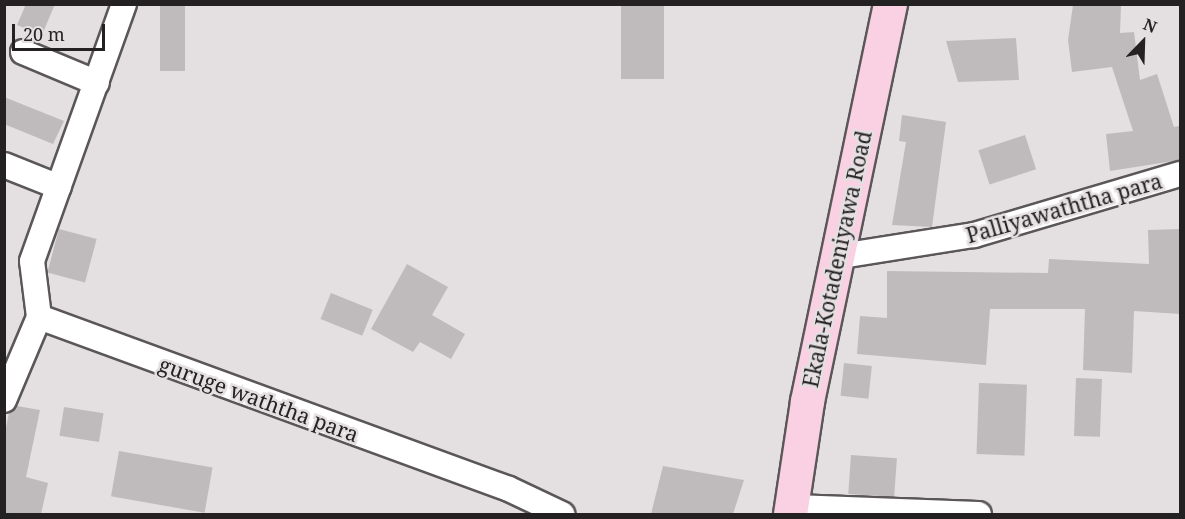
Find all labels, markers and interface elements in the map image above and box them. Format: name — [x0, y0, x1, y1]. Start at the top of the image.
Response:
scale bar — [15, 12, 108, 50]
north arrow — [1113, 12, 1173, 72]
text: N — [1140, 13, 1160, 38]
text: 20 m — [23, 22, 65, 46]
street label: Ekala-Kotadeniyawa Road — [797, 128, 877, 390]
street label: Palliyawaththa para — [963, 168, 1165, 248]
street label: guruge waththa para — [156, 351, 362, 447]

